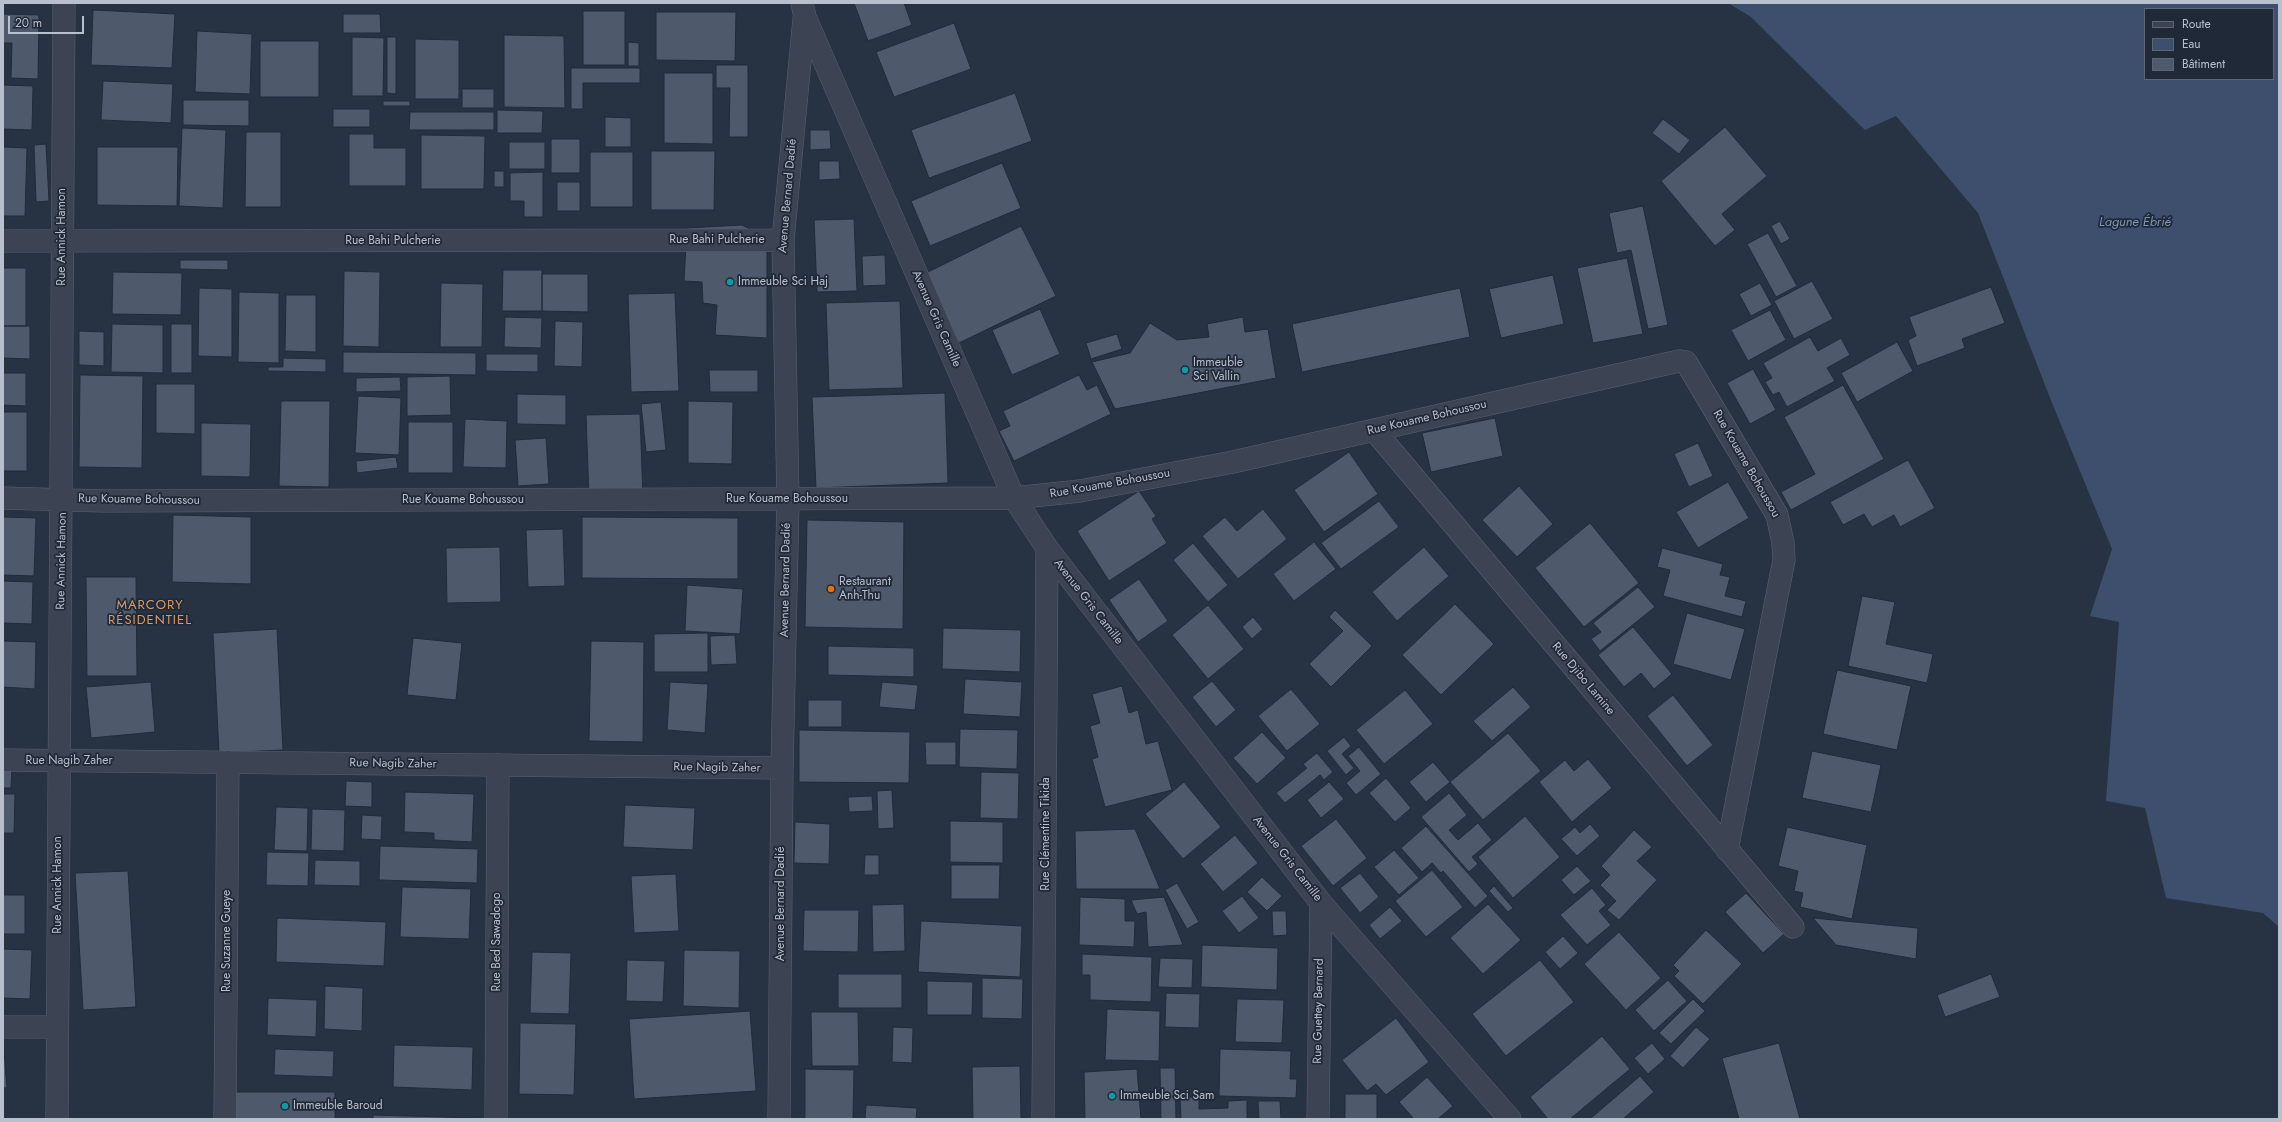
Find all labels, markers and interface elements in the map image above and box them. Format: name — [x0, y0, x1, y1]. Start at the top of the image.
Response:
scale bar — [10, 8, 86, 34]
legend — [2144, 8, 2274, 80]
text: 20 m — [15, 14, 42, 32]
text: Route — [2182, 15, 2211, 33]
text: Eau — [2182, 35, 2201, 53]
text: Bâtiment — [2182, 55, 2225, 73]
street label: Avenue Bernard Dadié — [776, 138, 800, 254]
street label: Rue Annick Hamon — [55, 188, 69, 286]
water label: Lagune Ébrié — [2099, 215, 2171, 231]
street label: Rue Bahi Pulcherie — [669, 233, 765, 247]
street label: Rue Bahi Pulcherie — [345, 234, 441, 248]
street label: Avenue Gris Camille — [908, 269, 964, 369]
place label: Immeuble Sci Haj — [738, 275, 828, 289]
marker: Immeuble Sci Haj — [725, 277, 735, 287]
place label: Immeuble Sci Vallin — [1193, 356, 1243, 384]
marker: Immeuble Sci Vallin — [1180, 365, 1190, 375]
street label: Rue Kouame Bohoussou — [1366, 397, 1488, 439]
street label: Rue Kouame Bohoussou — [1709, 408, 1783, 520]
street label: Rue Kouame Bohoussou — [1049, 466, 1171, 502]
street label: Rue Kouame Bohoussou — [78, 492, 200, 508]
street label: Rue Kouame Bohoussou — [726, 492, 848, 506]
street label: Rue Kouame Bohoussou — [402, 493, 524, 507]
street label: Rue Annick Hamon — [54, 512, 70, 610]
street label: Avenue Bernard Dadié — [778, 523, 794, 637]
street label: Avenue Gris Camille — [1050, 557, 1126, 647]
place label: Restaurant Anh-Thu — [839, 575, 891, 603]
marker: Restaurant Anh-Thu — [826, 584, 836, 594]
district label: MARCORY RÉSIDENTIEL — [108, 598, 192, 629]
street label: Rue Djibo Lamine — [1548, 640, 1618, 718]
street label: Rue Nagib Zaher — [25, 754, 113, 768]
street label: Rue Nagib Zaher — [349, 756, 437, 772]
street label: Rue Nagib Zaher — [673, 760, 761, 776]
street label: Rue Clémentine Tikida — [1039, 777, 1053, 891]
street label: Avenue Gris Camille — [1249, 814, 1325, 904]
street label: Rue Annick Hamon — [51, 836, 65, 934]
street label: Avenue Bernard Dadié — [774, 847, 788, 961]
street label: Rue Suzanne Gueye — [220, 890, 234, 992]
street label: Rue Bed Sawadogo — [490, 892, 504, 992]
street label: Rue Guettey Bernard — [1311, 958, 1327, 1064]
place label: Immeuble Sci Sam — [1120, 1089, 1214, 1103]
marker: Immeuble Sci Sam — [1107, 1091, 1117, 1101]
place label: Immeuble Baroud — [293, 1099, 383, 1113]
marker: Immeuble Baroud — [280, 1101, 290, 1111]

